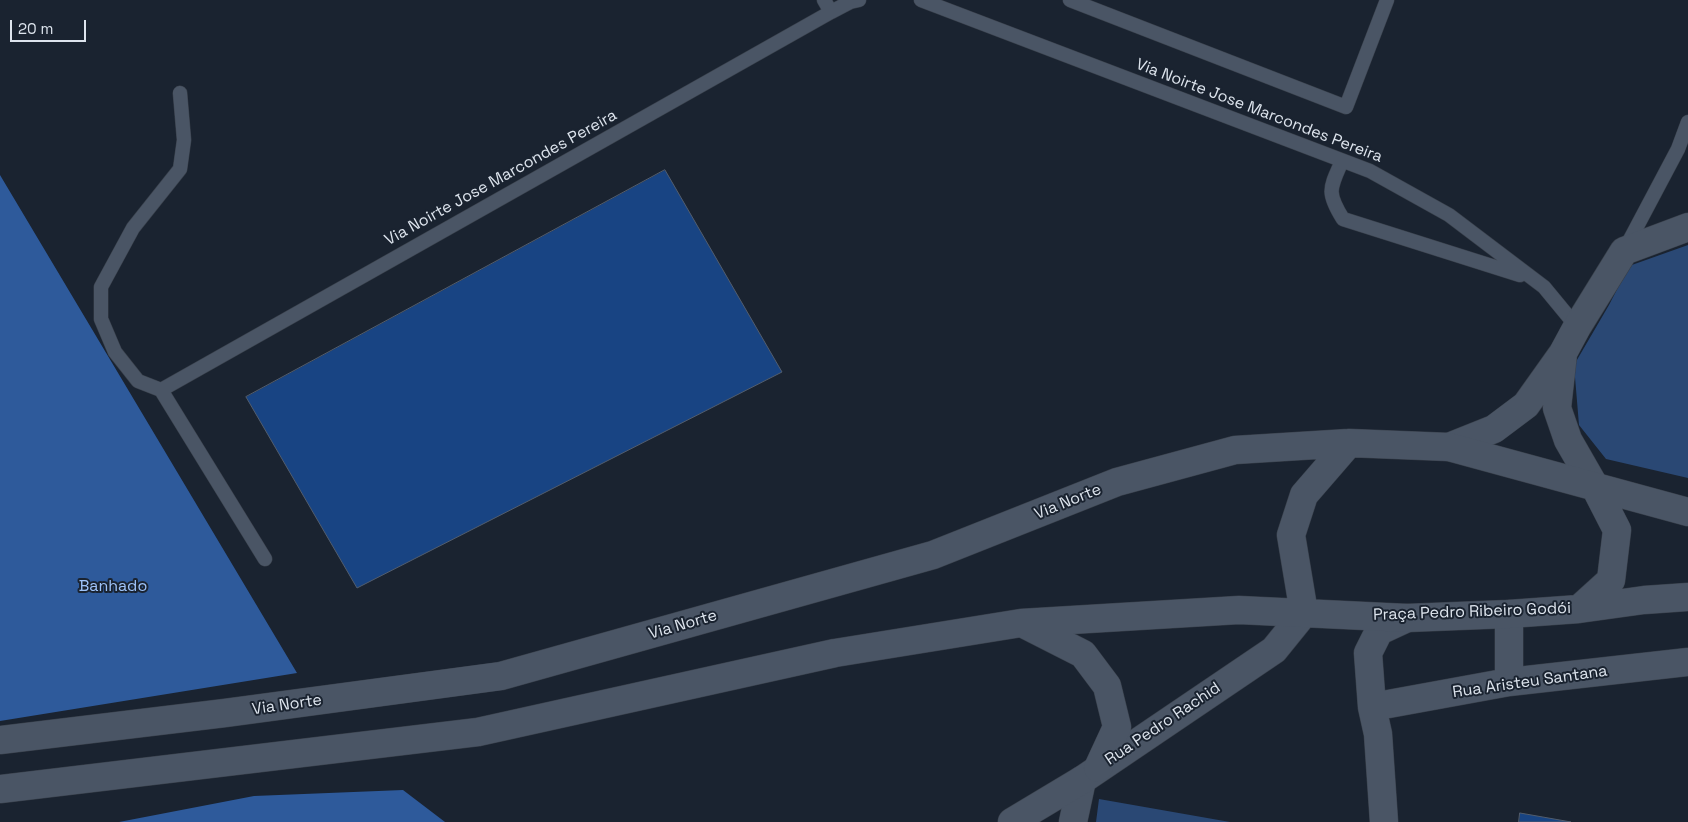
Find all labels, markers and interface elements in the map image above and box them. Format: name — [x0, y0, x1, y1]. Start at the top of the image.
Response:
scale bar — [12, 10, 89, 42]
text: 20 m — [18, 19, 53, 38]
street label: Via Noirte Jose Marcondes Pereira — [1133, 55, 1385, 167]
street label: Via Noirte Jose Marcondes Pereira — [382, 106, 620, 250]
street label: Via Norte — [1032, 480, 1104, 524]
park label: Banhado — [79, 577, 147, 597]
street label: Praça Pedro Ribeiro Godói — [1373, 599, 1571, 625]
street label: Via Norte — [647, 606, 719, 644]
street label: Rua Aristeu Santana — [1451, 662, 1609, 702]
street label: Rua Pedro Rachid — [1102, 678, 1224, 770]
street label: Via Norte — [251, 691, 323, 719]

